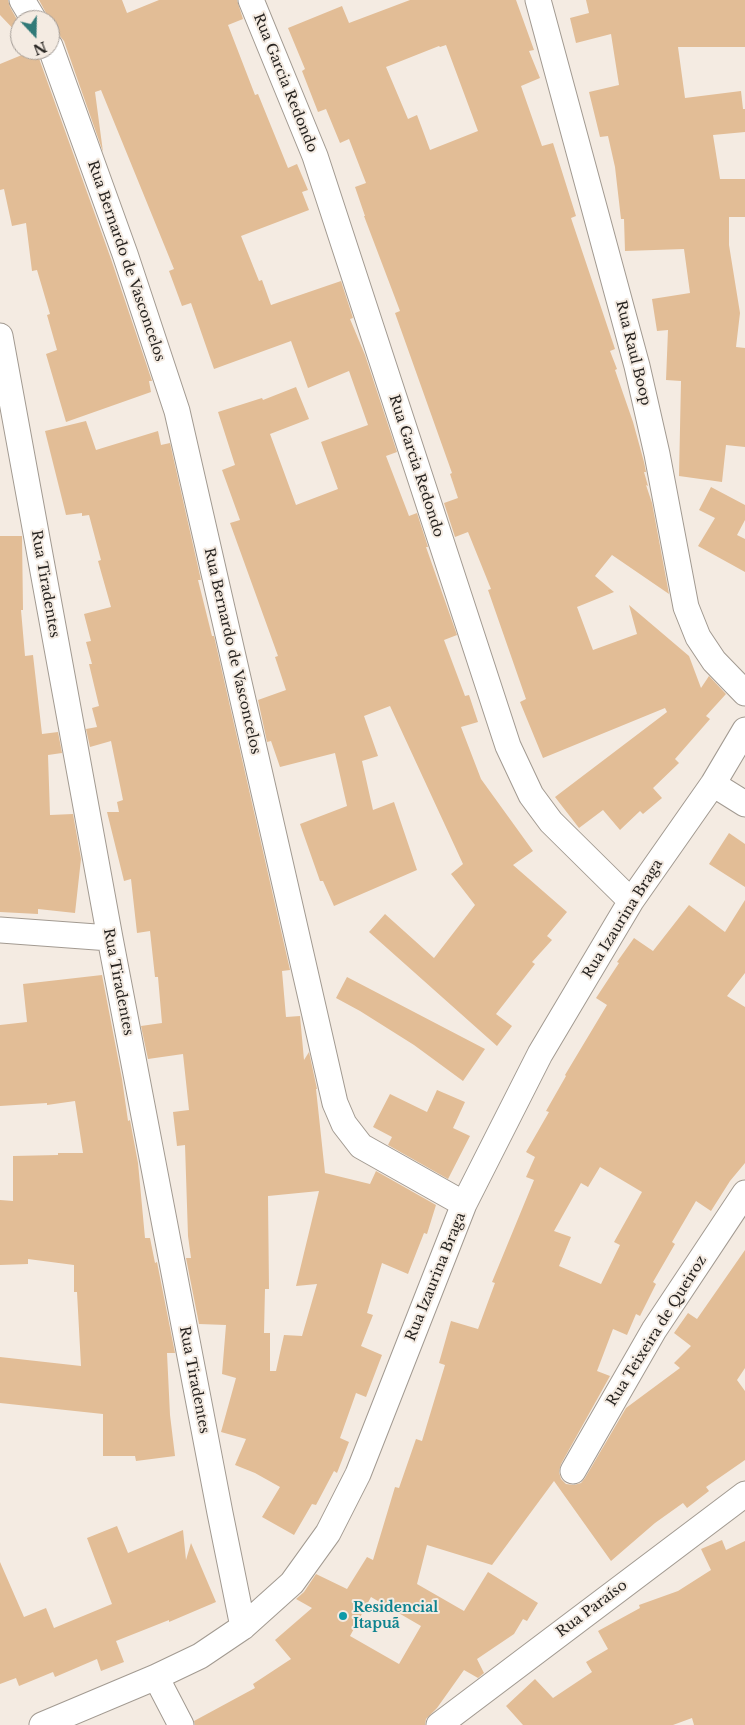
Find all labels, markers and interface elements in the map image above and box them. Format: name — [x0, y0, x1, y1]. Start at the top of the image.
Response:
north arrow — [10, 10, 60, 60]
street label: Rua Garcia Redondo — [249, 11, 321, 155]
text: N — [31, 37, 49, 59]
street label: Rua Bernardo de Vasconcelos — [84, 158, 168, 364]
street label: Rua Raul Boop — [612, 299, 654, 407]
street label: Rua Garcia Redondo — [385, 393, 447, 539]
street label: Rua Tiradentes — [27, 529, 63, 639]
street label: Rua Bernardo de Vasconcelos — [200, 546, 264, 756]
street label: Rua Izaurina Braga — [580, 856, 666, 982]
street label: Rua Tiradentes — [99, 927, 137, 1037]
street label: Rua Izaurina Braga — [403, 1210, 469, 1344]
street label: Rua Teixeira de Queiroz — [604, 1253, 710, 1409]
street label: Rua Tiradentes — [175, 1325, 213, 1435]
street label: Rua Paraíso — [553, 1577, 631, 1641]
place label: Residencial Itapuã — [353, 1600, 438, 1632]
marker: Residencial Itapuã — [337, 1610, 349, 1622]

